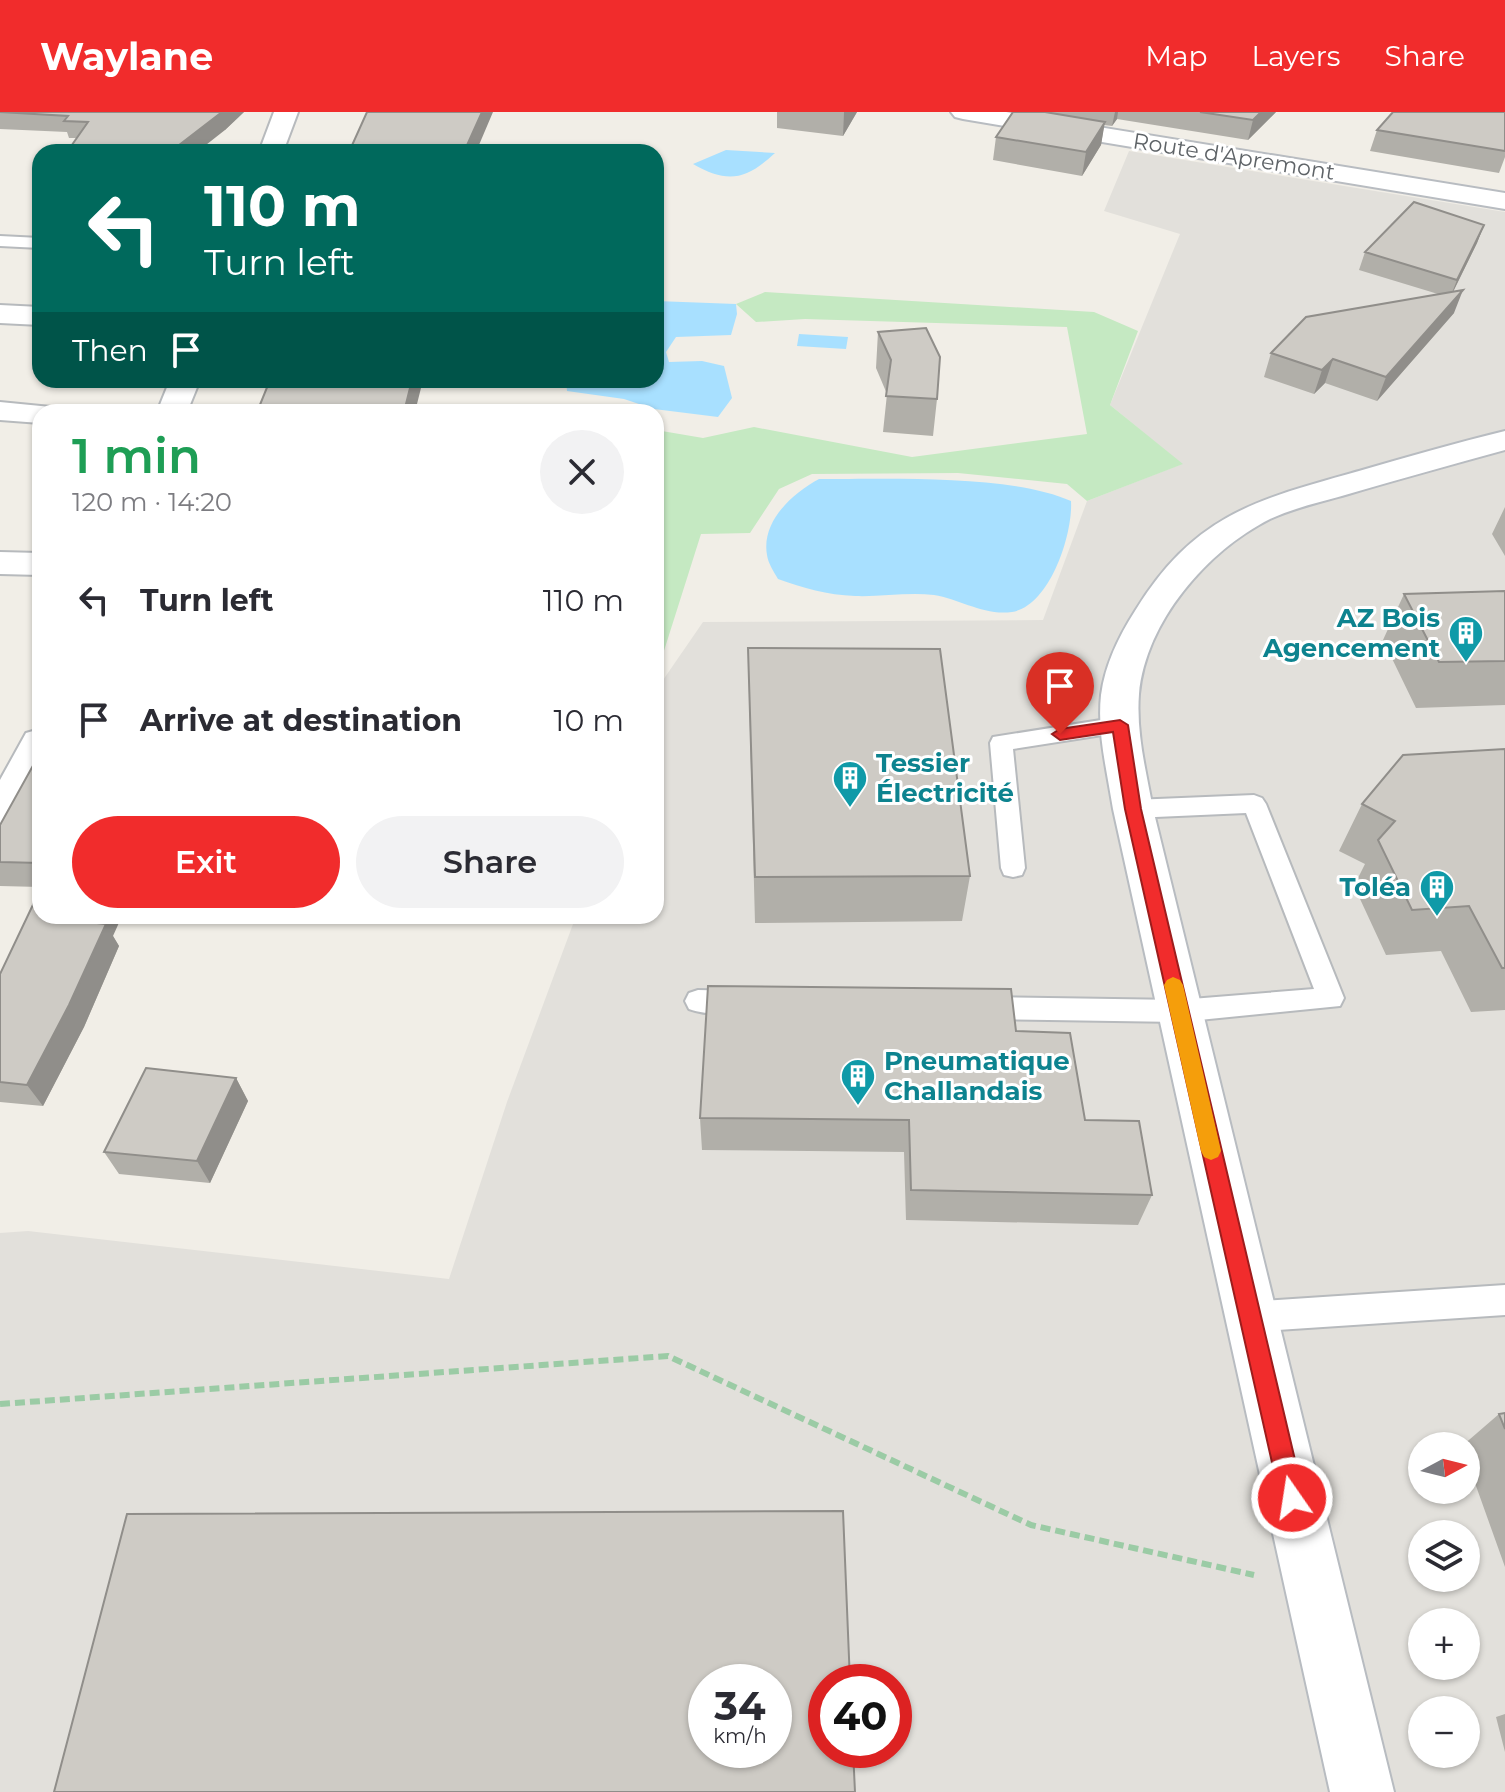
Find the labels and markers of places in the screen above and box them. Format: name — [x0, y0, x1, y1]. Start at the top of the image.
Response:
place label: AZ Bois Agencement — [1262, 602, 1440, 664]
building icon: AZ Bois Agencement — [1447, 614, 1485, 664]
pin — [1026, 652, 1094, 734]
place label: Tessier Électricité — [876, 747, 1014, 809]
building icon: Tessier Électricité — [831, 759, 869, 809]
building icon: Toléa — [1418, 868, 1456, 918]
place label: Toléa — [1339, 871, 1411, 903]
place label: Pneumatique Challandais — [884, 1045, 1070, 1107]
building icon: Pneumatique Challandais — [839, 1057, 877, 1107]

